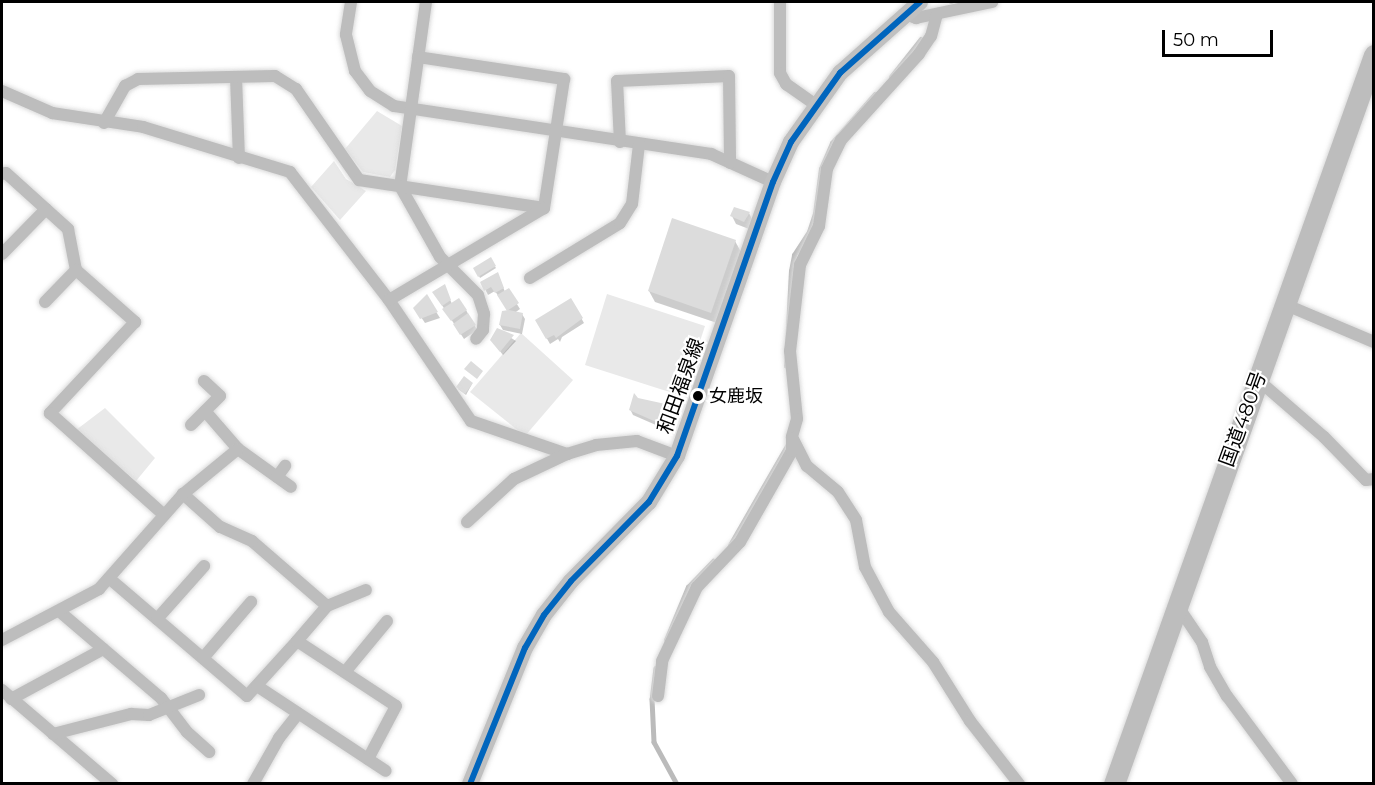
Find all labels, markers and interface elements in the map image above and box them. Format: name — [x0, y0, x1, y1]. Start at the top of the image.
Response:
scale bar — [1165, 18, 1276, 56]
text: 50 m — [1173, 29, 1219, 51]
street label: 和田福泉線 — [653, 335, 709, 437]
street label: 国道480号 — [1215, 368, 1271, 470]
place label: 女鹿坂 — [709, 385, 763, 407]
marker: 女鹿坂 — [692, 390, 704, 402]

